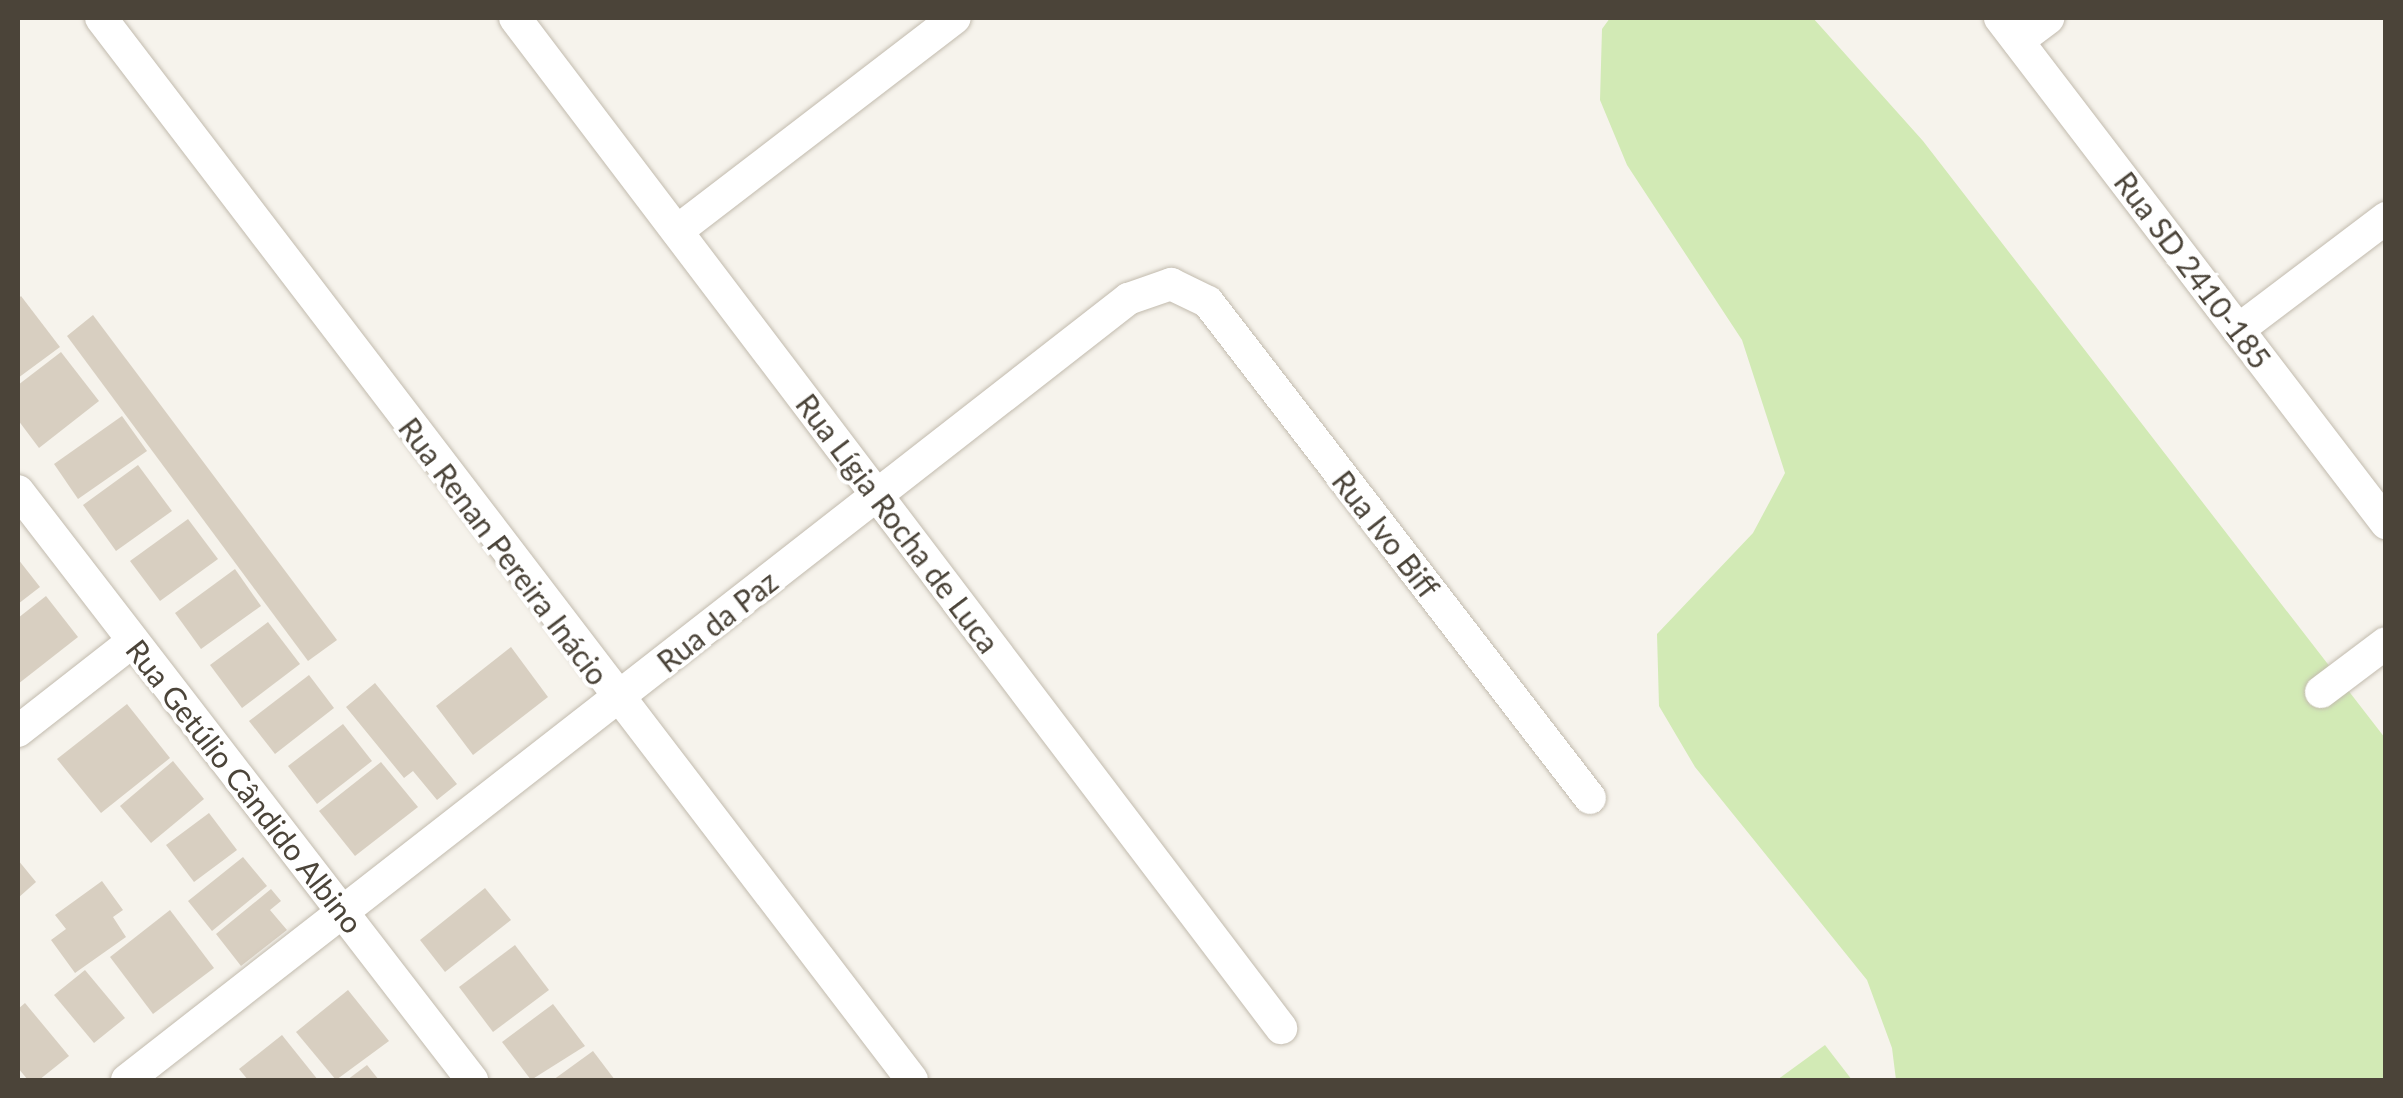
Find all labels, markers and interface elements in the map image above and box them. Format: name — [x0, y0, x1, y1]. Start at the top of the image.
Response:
street label: Rua SD 2410-185 — [2107, 164, 2279, 376]
street label: Rua Lígia Rocha de Luca — [789, 386, 1007, 660]
street label: Rua Renan Pereira Inácio — [392, 410, 616, 692]
street label: Rua Ivo Biff — [1325, 463, 1447, 605]
street label: Rua da Paz — [650, 563, 784, 679]
street label: Rua Getúlio Cândido Albino — [119, 632, 371, 940]

